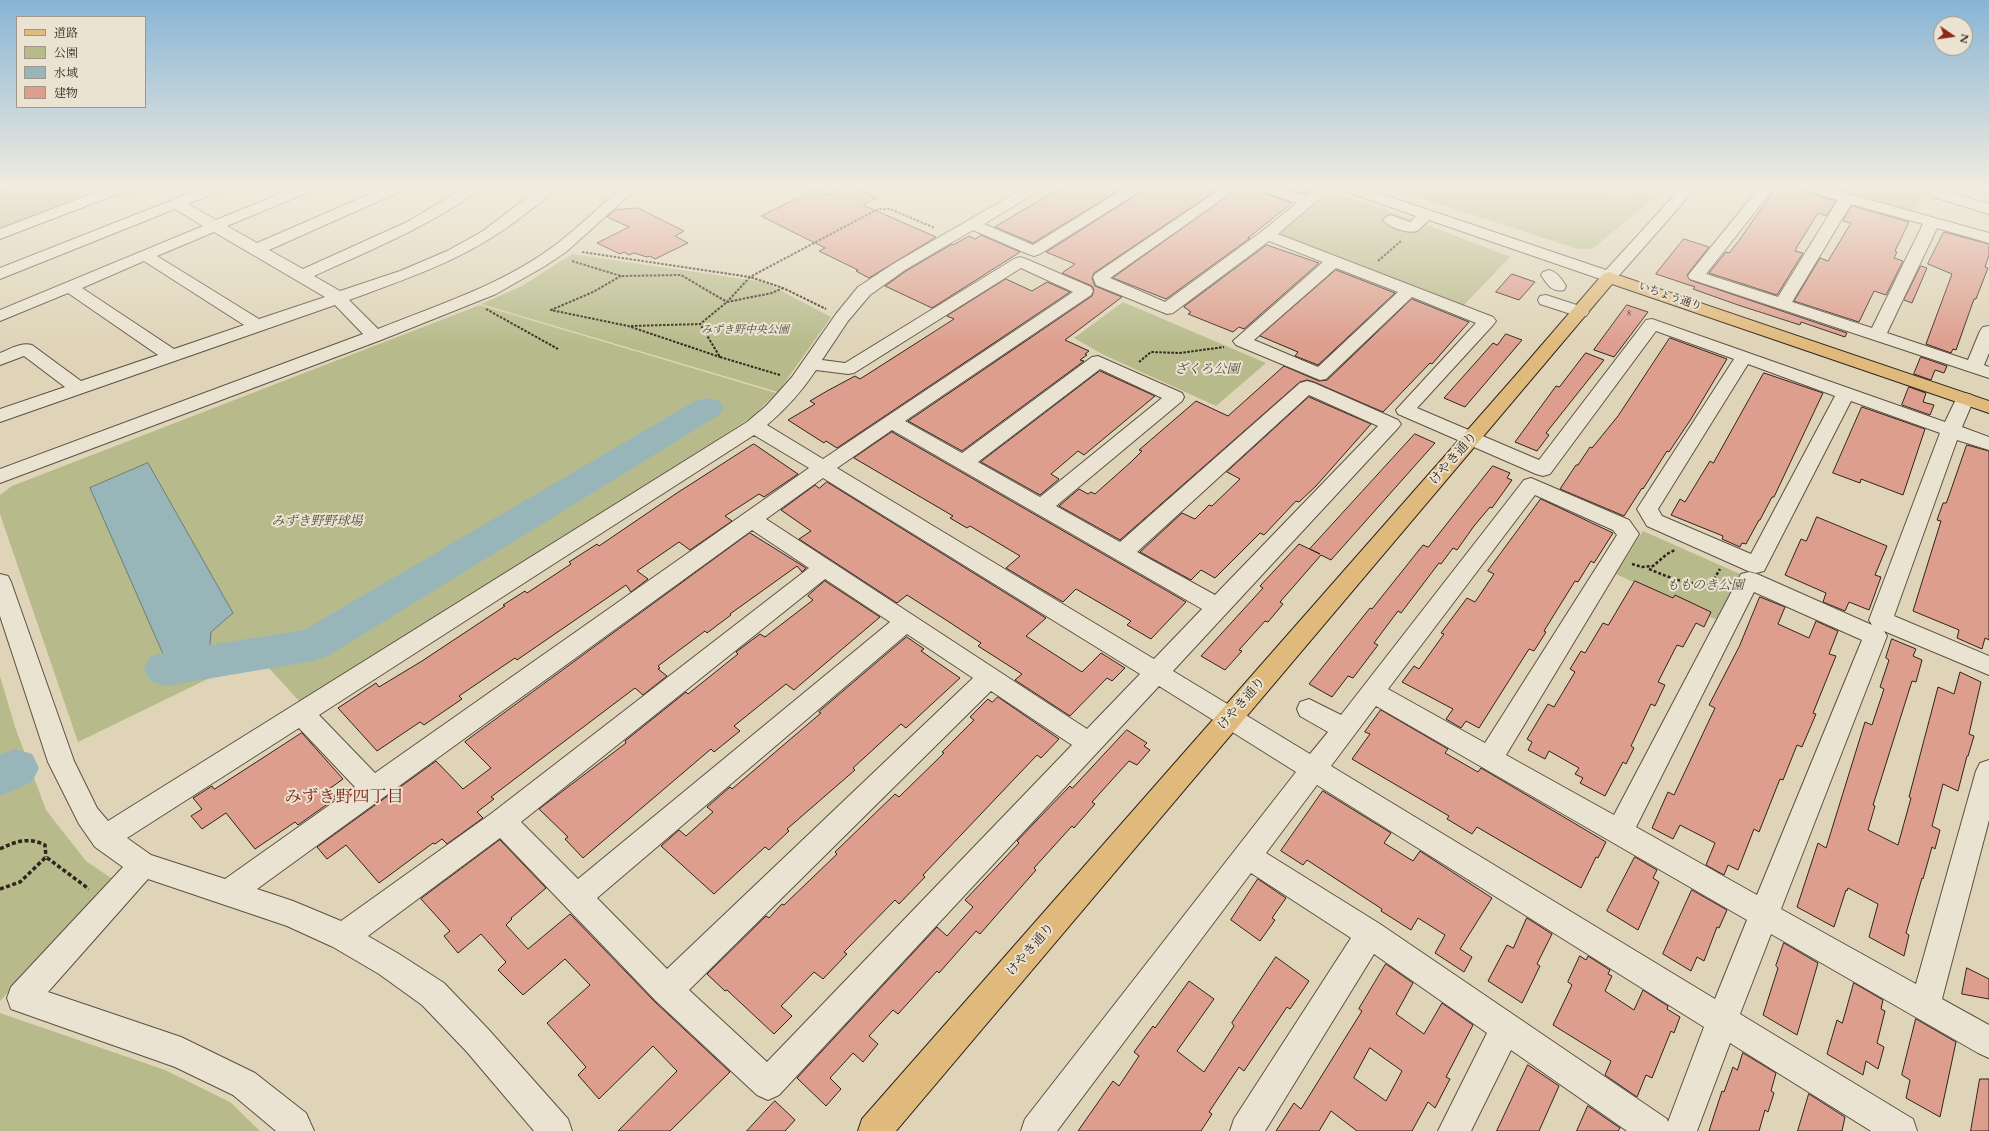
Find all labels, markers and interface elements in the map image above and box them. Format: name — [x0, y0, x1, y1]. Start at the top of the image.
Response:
legend — [16, 16, 146, 108]
north arrow — [1933, 16, 1973, 56]
text: 道路 — [54, 25, 78, 41]
text: N — [1956, 32, 1973, 45]
text: 公園 — [54, 45, 78, 61]
text: 水域 — [54, 65, 78, 81]
text: 建物 — [54, 85, 78, 101]
street label: いちょう通り — [1637, 280, 1703, 314]
house number: 8 — [1627, 309, 1631, 319]
park label: みずき野中央公園 — [701, 323, 789, 337]
park label: ざくろ公園 — [1175, 362, 1239, 378]
street label: けやき通り — [1427, 429, 1481, 489]
park label: みずき野野球場 — [272, 514, 362, 530]
park label: もものき公園 — [1666, 578, 1744, 594]
street label: けやき通り — [1215, 674, 1269, 734]
district label: みずき野四丁目 — [285, 788, 403, 808]
street label: けやき通り — [1004, 920, 1058, 980]

